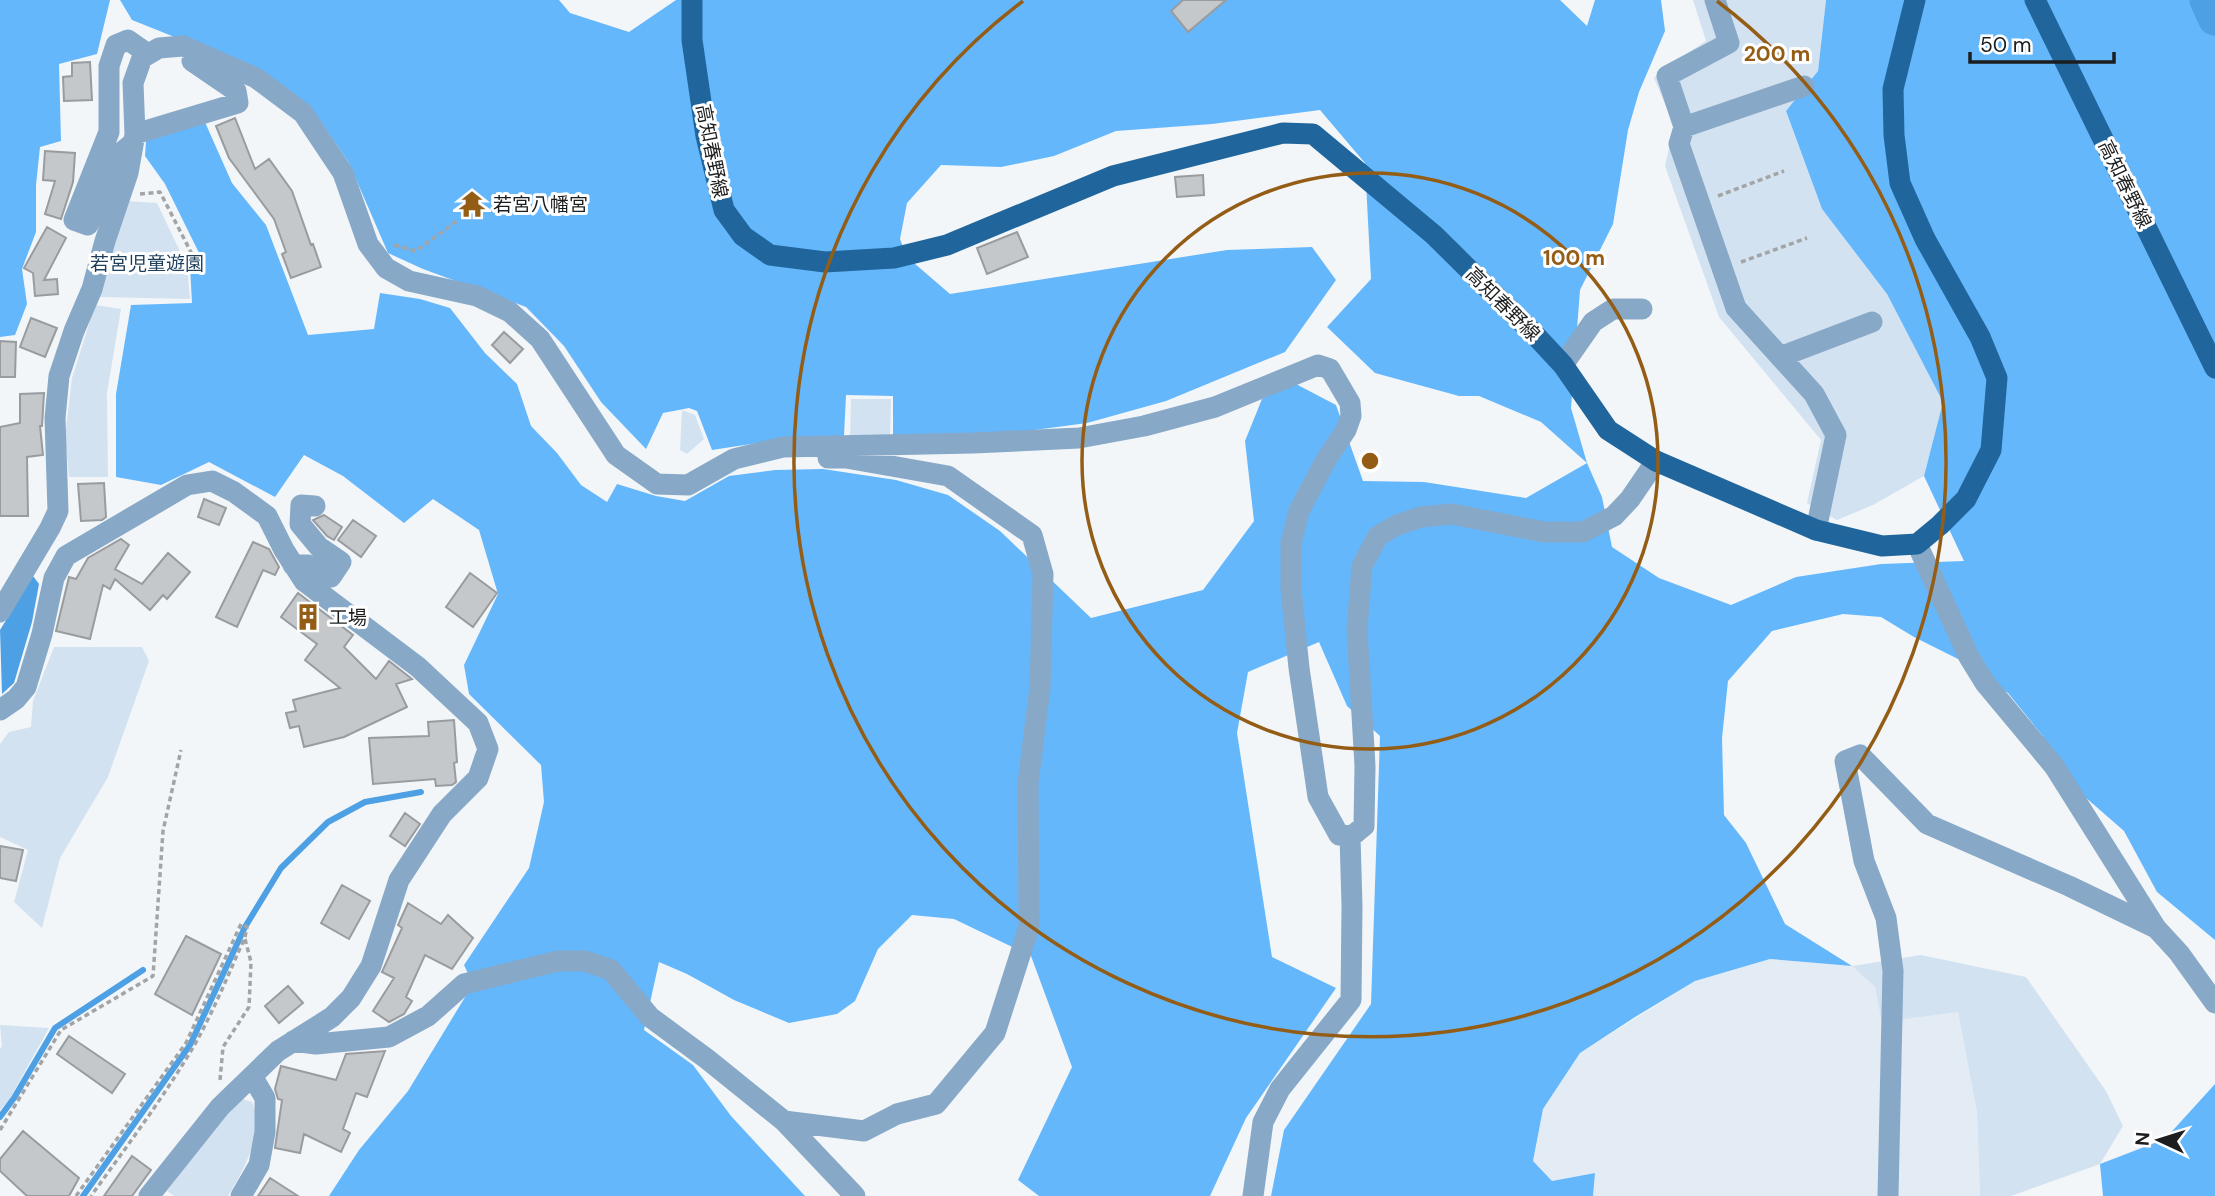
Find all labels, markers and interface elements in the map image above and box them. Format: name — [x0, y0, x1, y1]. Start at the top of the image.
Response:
scale bar — [1970, 21, 2114, 65]
text: 50 m — [1980, 31, 2031, 59]
text: 200 m — [1744, 40, 1810, 68]
street label: 高知春野線 — [691, 102, 733, 200]
street label: 高知春野線 — [2093, 136, 2157, 232]
temple icon: 若宮八幡宮 — [457, 189, 487, 219]
place label: 若宮八幡宮 — [493, 192, 588, 217]
text: 100 m — [1543, 244, 1605, 272]
park label: 若宮児童遊園 — [90, 251, 204, 276]
street label: 高知春野線 — [1461, 262, 1545, 346]
centre of rings — [1358, 449, 1382, 473]
building icon: 工場 — [293, 602, 323, 632]
place label: 工場 — [329, 605, 367, 630]
north arrow — [2124, 1105, 2194, 1175]
text: N — [2130, 1131, 2155, 1147]

